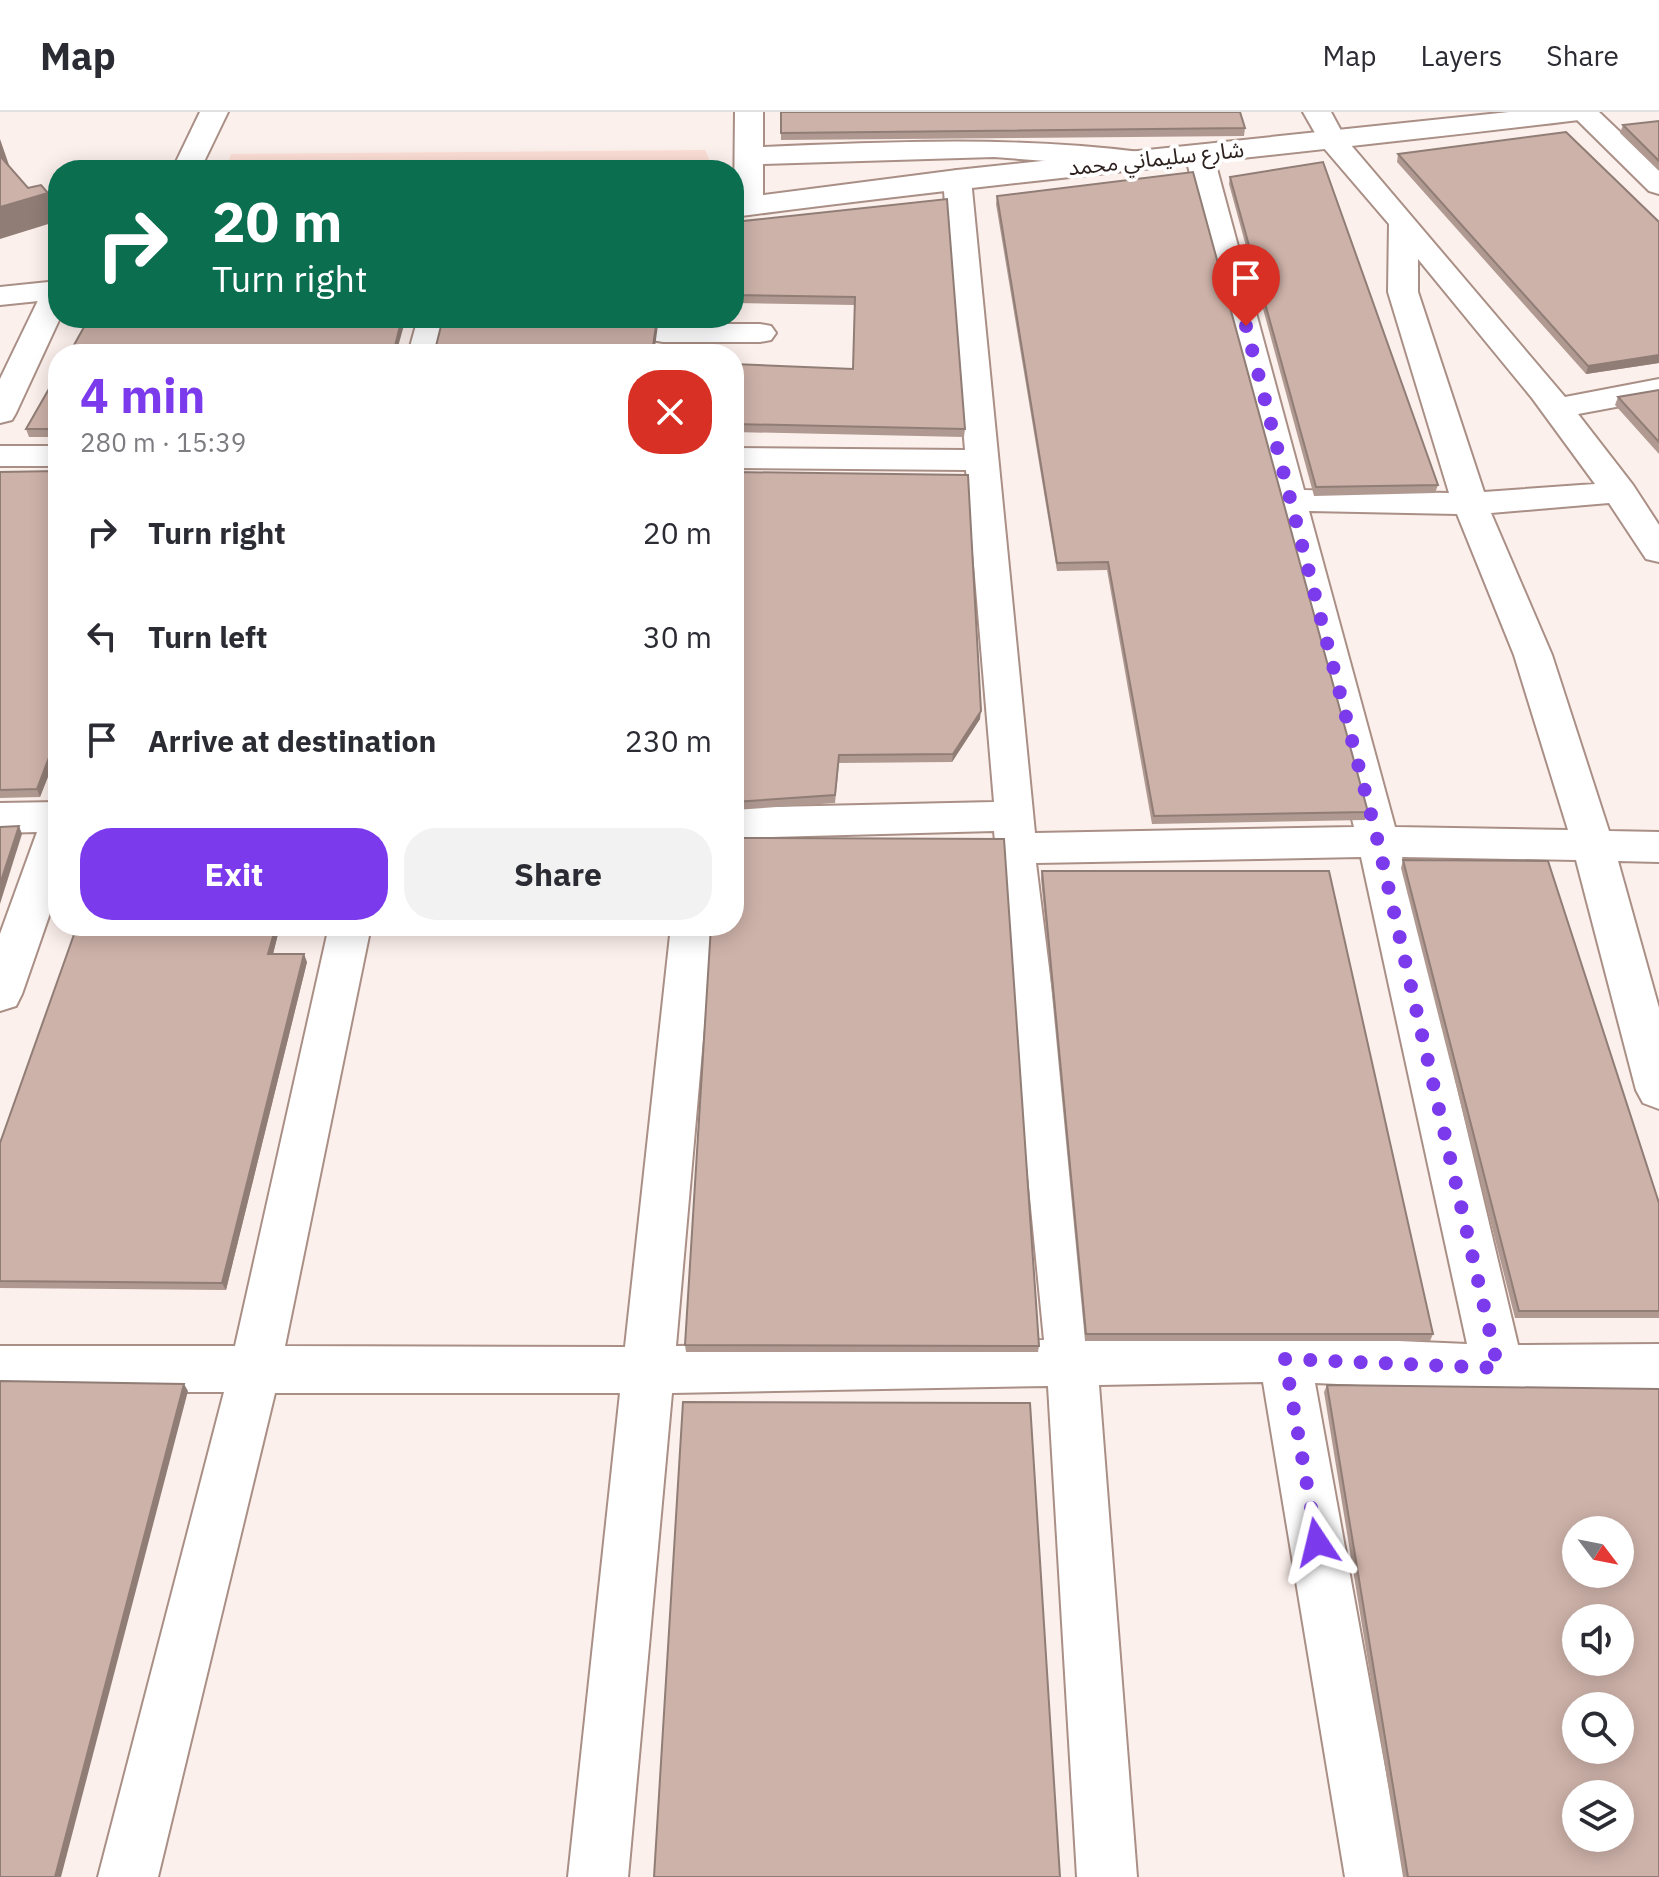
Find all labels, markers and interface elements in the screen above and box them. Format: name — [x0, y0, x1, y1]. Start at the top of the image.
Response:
text: Map — [40, 31, 116, 80]
text: Map — [1322, 37, 1376, 74]
text: Layers — [1420, 37, 1502, 74]
text: Share — [1546, 37, 1619, 74]
street label: شارع سليماني محمد — [1067, 134, 1246, 184]
text: 20 m — [212, 185, 342, 257]
icon: right — [80, 192, 184, 296]
pin — [1212, 244, 1280, 326]
text: Turn right — [212, 255, 368, 302]
icon: arrive — [1224, 256, 1268, 300]
text: 4 min — [80, 364, 205, 426]
button: close — [628, 370, 712, 454]
text: 280 m · 15:39 — [80, 425, 246, 459]
icon: right — [80, 510, 124, 554]
text: Turn right — [148, 513, 286, 552]
text: 20 m — [643, 513, 712, 552]
icon: left — [80, 614, 124, 658]
text: Turn left — [148, 617, 267, 656]
text: 30 m — [643, 617, 712, 656]
icon: arrive — [80, 718, 124, 762]
text: Arrive at destination — [148, 721, 436, 760]
text: 230 m — [625, 721, 712, 760]
button: Exit — [80, 828, 388, 920]
button: Share — [404, 828, 712, 920]
position arrow — [1275, 1500, 1359, 1584]
north arrow — [1562, 1516, 1634, 1588]
map controls — [1562, 1516, 1634, 1852]
button: sound — [1562, 1604, 1634, 1676]
button: search — [1562, 1692, 1634, 1764]
button: layers — [1562, 1780, 1634, 1852]

